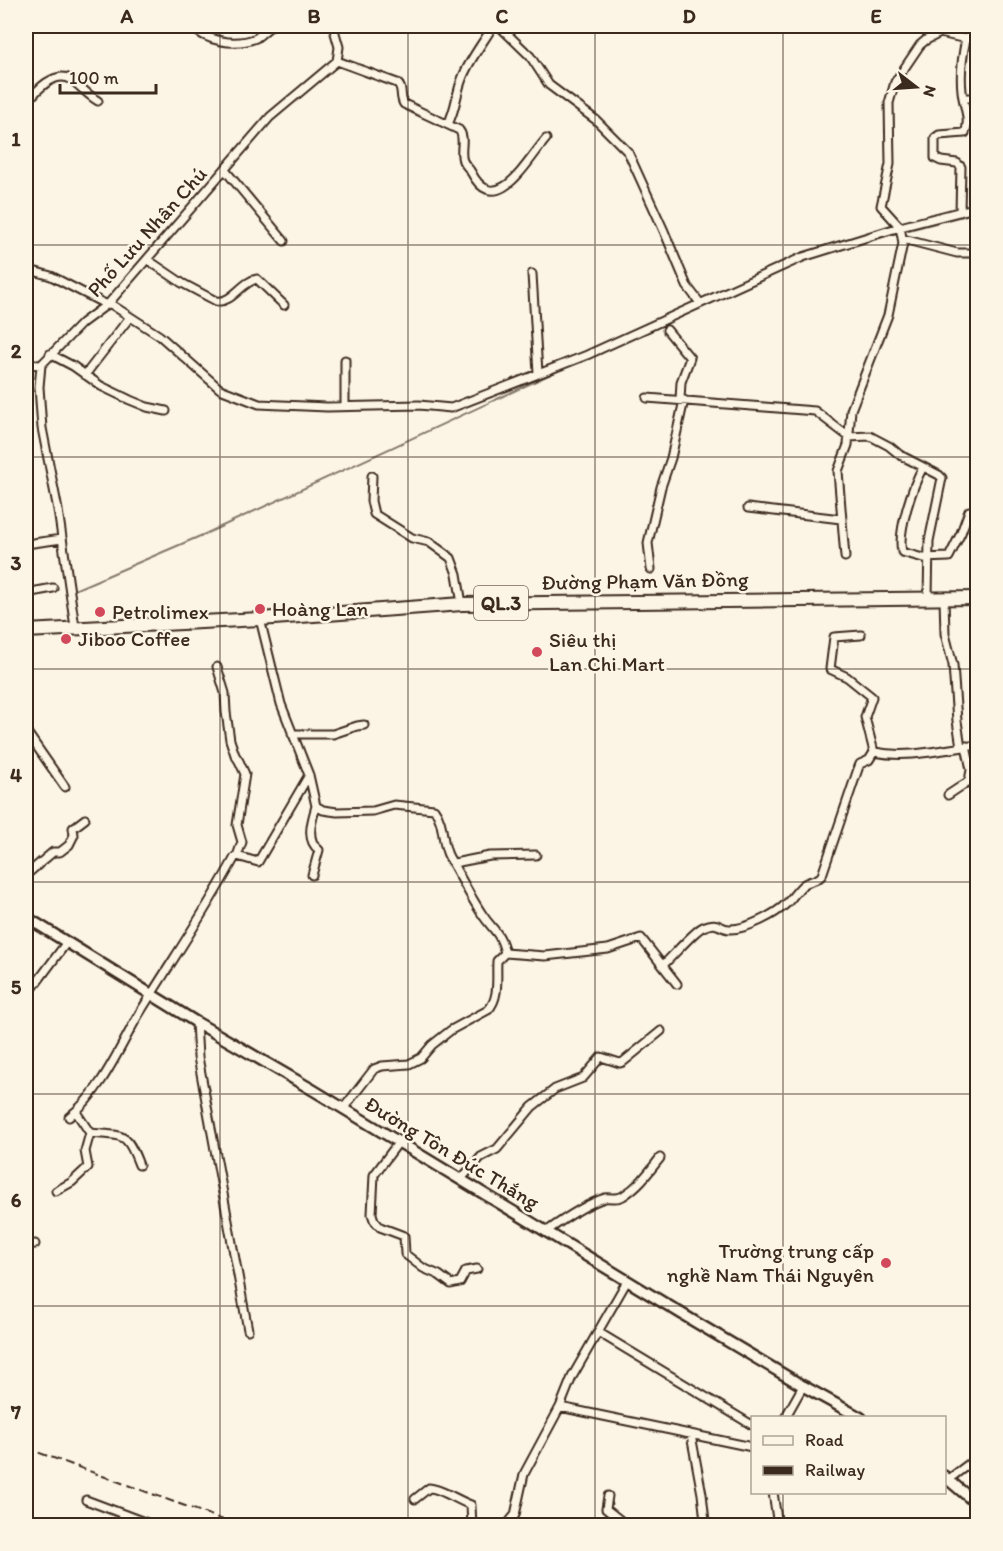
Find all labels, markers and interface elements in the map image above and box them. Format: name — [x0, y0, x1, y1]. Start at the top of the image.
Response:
text: A — [120, 4, 134, 28]
text: B — [308, 4, 321, 28]
text: C — [496, 4, 509, 28]
text: D — [682, 4, 696, 28]
text: E — [870, 4, 882, 28]
scale bar — [60, 57, 156, 95]
north arrow — [886, 57, 946, 117]
text: 100 m — [69, 67, 119, 89]
text: N — [919, 83, 941, 99]
text: 1 — [11, 127, 21, 151]
street label: Phố Lưu Nhân Chú — [82, 161, 212, 302]
text: 2 — [11, 339, 22, 363]
text: 3 — [11, 551, 22, 575]
street label: Đường Phạm Văn Đồng — [541, 566, 749, 595]
road number: QL.3 — [474, 586, 528, 620]
place label: Hoàng Lan — [272, 596, 368, 621]
place label: Petrolimex — [112, 599, 209, 624]
marker: Hoàng Lan — [253, 602, 267, 616]
marker: Petrolimex — [93, 605, 107, 619]
place label: Jiboo Coffee — [78, 626, 190, 651]
place label: Siêu thị Lan Chi Mart — [549, 627, 665, 676]
marker: Jiboo Coffee — [59, 632, 73, 646]
marker: Siêu thị Lan Chi Mart — [530, 645, 544, 659]
text: 4 — [10, 763, 22, 787]
text: 5 — [11, 975, 22, 999]
street label: Đường Tôn Đức Thắng — [361, 1091, 544, 1215]
text: 6 — [11, 1188, 22, 1212]
place label: Trường trung cấp nghề Nam Thái Nguyên — [667, 1238, 874, 1287]
marker: Trường trung cấp nghề Nam Thái Nguyên — [879, 1256, 893, 1270]
text: 7 — [10, 1400, 21, 1424]
legend — [751, 1416, 946, 1494]
text: Road — [805, 1429, 844, 1451]
text: Railway — [805, 1459, 866, 1481]

